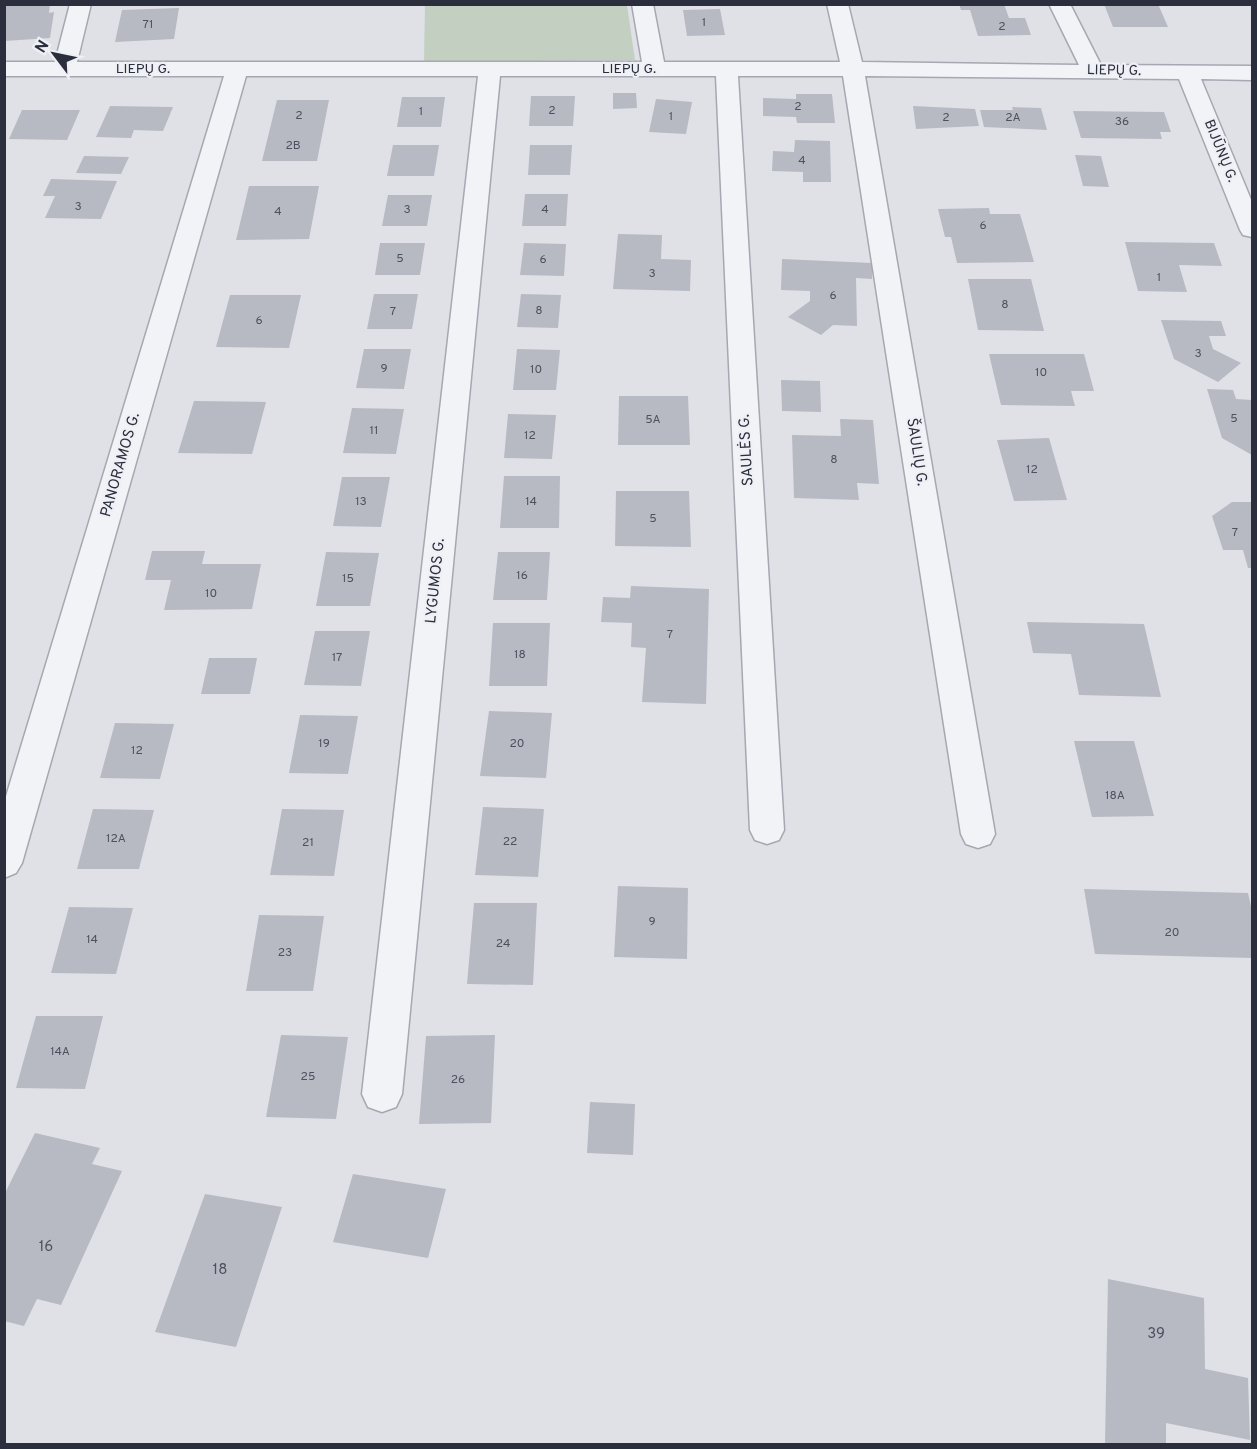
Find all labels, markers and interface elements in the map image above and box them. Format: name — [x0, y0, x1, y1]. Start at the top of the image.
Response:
house number: 1 — [702, 15, 706, 31]
house number: 71 — [143, 17, 153, 33]
house number: 2 — [998, 19, 1006, 35]
north arrow — [24, 24, 84, 84]
text: N — [31, 37, 55, 57]
street label: LIEPŲ G. — [116, 61, 170, 78]
street label: LIEPŲ G. — [602, 61, 656, 78]
street label: LIEPŲ G. — [1087, 62, 1141, 80]
house number: 2 — [794, 99, 802, 115]
house number: 2 — [548, 103, 556, 119]
house number: 1 — [419, 104, 423, 120]
house number: 2 — [295, 108, 303, 124]
house number: 1 — [669, 109, 673, 125]
house number: 2 — [942, 110, 950, 126]
house number: 2A — [1005, 110, 1021, 126]
house number: 36 — [1115, 114, 1129, 130]
street label: BIJŪNŲ G. — [1200, 117, 1240, 185]
house number: 2B — [285, 138, 301, 154]
house number: 4 — [798, 153, 806, 169]
house number: 3 — [74, 199, 82, 215]
house number: 3 — [403, 202, 411, 218]
house number: 4 — [541, 202, 549, 218]
house number: 4 — [274, 204, 282, 220]
house number: 6 — [979, 218, 987, 234]
house number: 5 — [396, 251, 404, 267]
house number: 6 — [539, 252, 547, 268]
house number: 3 — [648, 266, 656, 282]
house number: 1 — [1157, 270, 1161, 286]
house number: 6 — [829, 288, 837, 304]
house number: 8 — [1001, 297, 1009, 313]
house number: 8 — [535, 303, 543, 319]
house number: 7 — [390, 304, 396, 320]
house number: 6 — [255, 313, 263, 329]
house number: 3 — [1194, 346, 1202, 362]
house number: 9 — [380, 361, 388, 377]
house number: 10 — [530, 362, 542, 378]
house number: 10 — [1035, 365, 1047, 381]
street label: PANORAMOS G. — [97, 411, 145, 519]
house number: 5 — [1230, 411, 1238, 427]
house number: 5A — [645, 412, 661, 428]
street label: SAULĖS G. — [735, 414, 758, 486]
street label: ŠAULIŲ G. — [901, 416, 933, 487]
house number: 11 — [370, 423, 378, 439]
house number: 12 — [524, 428, 536, 444]
house number: 8 — [830, 452, 838, 468]
house number: 12 — [1026, 462, 1038, 478]
house number: 13 — [355, 494, 367, 510]
house number: 14 — [525, 494, 537, 510]
house number: 5 — [649, 511, 657, 527]
house number: 7 — [1232, 525, 1238, 541]
street label: LYGUMOS G. — [422, 537, 450, 625]
house number: 16 — [516, 568, 528, 584]
house number: 15 — [342, 571, 354, 587]
house number: 10 — [205, 586, 217, 602]
house number: 7 — [667, 627, 673, 643]
house number: 18 — [514, 647, 526, 663]
house number: 17 — [332, 650, 342, 666]
house number: 19 — [318, 736, 330, 752]
house number: 20 — [509, 736, 525, 752]
house number: 12 — [131, 743, 143, 759]
house number: 18A — [1105, 788, 1125, 804]
house number: 12A — [106, 831, 126, 847]
house number: 22 — [503, 834, 517, 850]
house number: 21 — [302, 835, 314, 851]
house number: 9 — [648, 914, 656, 930]
house number: 20 — [1164, 925, 1180, 941]
house number: 14 — [86, 932, 98, 948]
house number: 24 — [496, 936, 510, 952]
house number: 23 — [278, 945, 292, 961]
house number: 14A — [50, 1044, 70, 1060]
house number: 25 — [301, 1069, 315, 1085]
house number: 26 — [451, 1072, 465, 1088]
house number: 16 — [39, 1238, 53, 1257]
house number: 18 — [213, 1261, 227, 1280]
house number: 39 — [1147, 1325, 1165, 1344]

